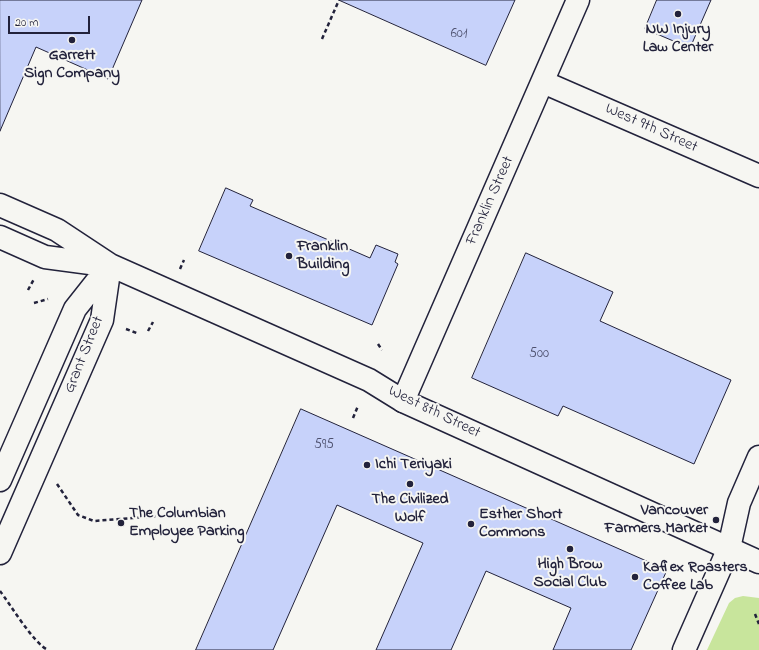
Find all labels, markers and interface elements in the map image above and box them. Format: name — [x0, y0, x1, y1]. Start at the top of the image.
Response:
scale bar — [10, 8, 92, 34]
marker: NW Injury Law Center — [673, 9, 683, 19]
text: 20 m — [15, 14, 38, 32]
place label: NW Injury Law Center — [643, 20, 713, 58]
house number: 601 — [451, 27, 467, 43]
marker: Garrett Sign Company — [67, 35, 77, 45]
place label: Garrett Sign Company — [24, 46, 120, 84]
street label: West 9th Street — [602, 100, 700, 158]
street label: Franklin Street — [463, 154, 519, 248]
place label: Franklin Building — [297, 237, 349, 275]
marker: Franklin Building — [284, 251, 294, 261]
street label: Grant Street — [61, 314, 109, 396]
house number: 500 — [529, 347, 549, 363]
street label: West 8th Street — [385, 382, 483, 444]
house number: 595 — [314, 438, 334, 454]
place label: Ichi Teriyaki — [375, 455, 452, 475]
marker: Ichi Teriyaki — [362, 460, 372, 470]
marker: The Civilized Wolf — [405, 479, 415, 489]
place label: The Civilized Wolf — [371, 490, 449, 528]
place label: Vancouver Farmers Market — [604, 501, 708, 539]
place label: The Columbian Employee Parking — [129, 504, 244, 542]
place label: Esther Short Commons — [479, 505, 562, 543]
marker: Vancouver Farmers Market — [711, 515, 721, 525]
marker: The Columbian Employee Parking — [116, 518, 126, 528]
marker: Esther Short Commons — [466, 519, 476, 529]
marker: High Brow Social Club — [565, 544, 575, 554]
place label: High Brow Social Club — [534, 555, 606, 593]
place label: Kafiex Roasters Coffee Lab — [643, 558, 748, 596]
marker: Kafiex Roasters Coffee Lab — [630, 572, 640, 582]

